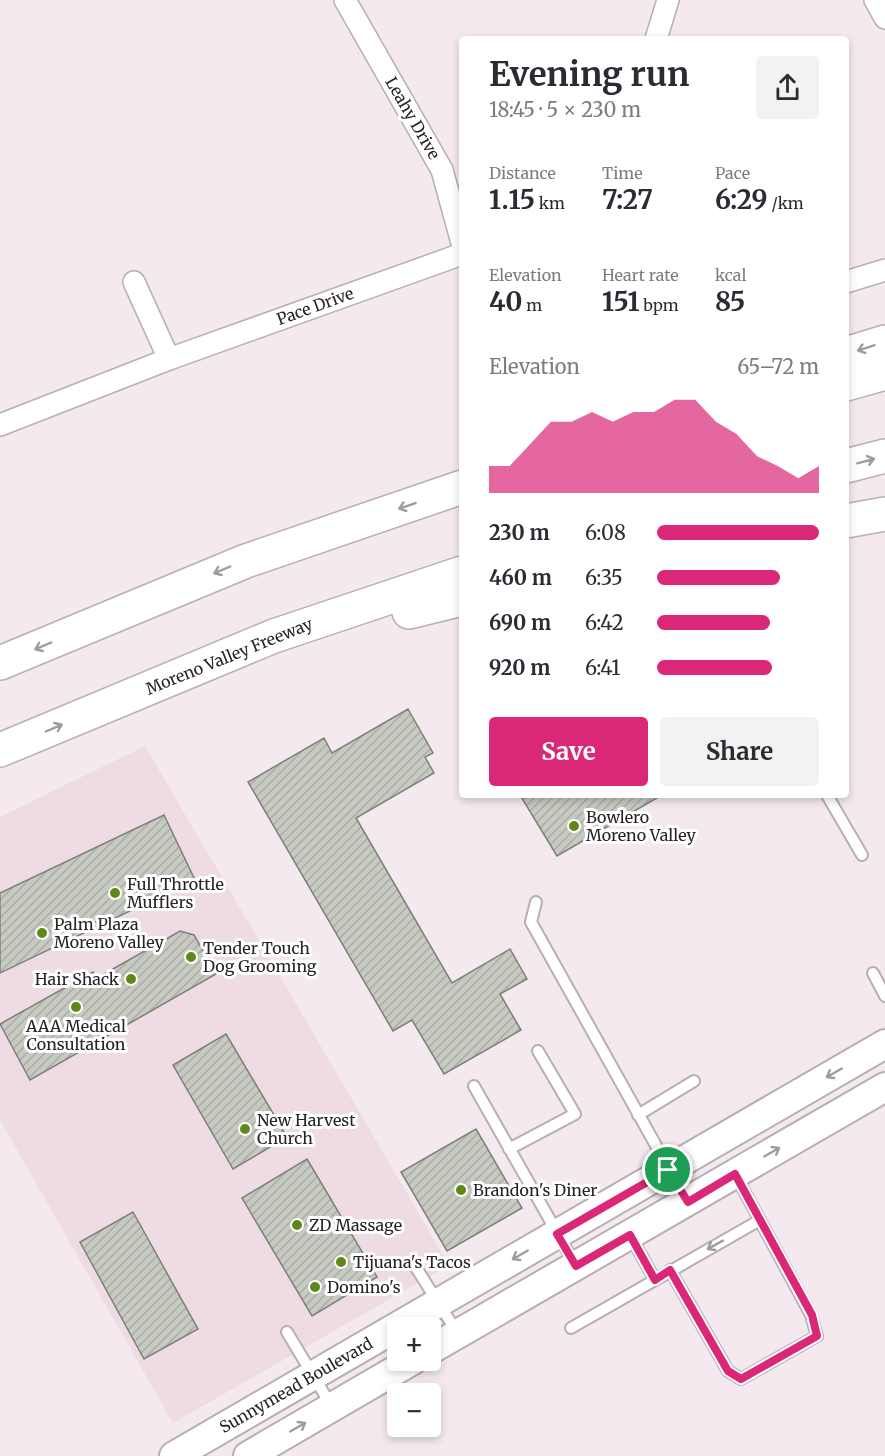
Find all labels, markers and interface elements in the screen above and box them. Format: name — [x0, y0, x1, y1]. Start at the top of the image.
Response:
text: Evening run — [489, 54, 689, 95]
button: share — [756, 56, 819, 119]
street label: Leahy Drive — [381, 73, 445, 163]
text: 18:45 · 5 × 230 m — [489, 97, 641, 122]
text: Distance — [489, 163, 556, 183]
text: Time — [602, 163, 643, 183]
text: Pace — [715, 163, 750, 183]
text: 1.15 — [489, 183, 535, 216]
text: 7:27 — [602, 183, 653, 216]
text: 6:29 — [715, 183, 768, 216]
text: km — [535, 193, 565, 213]
text: /km — [768, 193, 804, 213]
text: Elevation — [489, 265, 562, 285]
text: Heart rate — [602, 265, 679, 285]
text: kcal — [715, 265, 746, 285]
street label: Pace Drive — [274, 283, 356, 329]
text: 40 — [489, 285, 522, 318]
text: 151 — [602, 285, 639, 318]
text: 85 — [715, 285, 745, 318]
text: m — [522, 295, 542, 315]
text: bpm — [639, 295, 679, 315]
one-way arrow — [856, 343, 875, 354]
text: Elevation — [489, 354, 580, 379]
text: 65–72 m — [737, 354, 819, 379]
one-way arrow — [856, 454, 875, 466]
one-way arrow — [398, 502, 416, 513]
text: 230 m — [489, 520, 550, 545]
text: 6:08 — [585, 520, 626, 545]
one-way arrow — [214, 565, 232, 576]
text: 460 m — [489, 565, 552, 590]
text: 6:35 — [585, 565, 623, 590]
text: 690 m — [489, 610, 551, 635]
text: 6:42 — [585, 610, 624, 635]
street label: Moreno Valley Freeway — [143, 613, 316, 699]
one-way arrow — [34, 641, 52, 652]
text: 920 m — [489, 655, 550, 680]
text: 6:41 — [585, 655, 620, 680]
button: Save — [489, 717, 648, 786]
button: Share — [660, 717, 819, 786]
one-way arrow — [44, 722, 63, 733]
place label: Bowlero Moreno Valley — [586, 807, 697, 845]
marker: Bowlero Moreno Valley — [567, 819, 581, 833]
place label: Full Throttle Mufflers — [127, 874, 224, 912]
marker: Full Throttle Mufflers — [108, 886, 122, 900]
place label: Palm Plaza Moreno Valley — [54, 914, 165, 952]
marker: Palm Plaza Moreno Valley — [35, 926, 49, 940]
place label: Tender Touch Dog Grooming — [203, 938, 317, 976]
marker: Tender Touch Dog Grooming — [184, 950, 198, 964]
place label: Hair Shack — [35, 969, 120, 989]
marker: Hair Shack — [124, 972, 138, 986]
marker: AAA Medical Consultation — [69, 1000, 83, 1014]
place label: AAA Medical Consultation — [25, 1016, 126, 1054]
one-way arrow — [826, 1068, 843, 1080]
place label: New Harvest Church — [257, 1110, 356, 1148]
marker: New Harvest Church — [238, 1122, 252, 1136]
pin — [642, 1144, 693, 1195]
one-way arrow — [763, 1146, 780, 1158]
icon: arrive — [651, 1153, 684, 1186]
place label: Brandon's Diner — [473, 1180, 597, 1200]
marker: Brandon's Diner — [454, 1183, 468, 1197]
place label: ZD Massage — [309, 1215, 402, 1235]
marker: ZD Massage — [290, 1218, 304, 1232]
one-way arrow — [707, 1239, 724, 1251]
one-way arrow — [512, 1250, 529, 1262]
place label: Tijuana's Tacos — [353, 1252, 471, 1272]
marker: Tijuana's Tacos — [334, 1255, 348, 1269]
place label: Domino's — [327, 1277, 401, 1297]
marker: Domino's — [308, 1280, 322, 1294]
map controls — [387, 1317, 441, 1437]
button: + — [387, 1317, 441, 1371]
street label: Sunnymead Boulevard — [216, 1333, 376, 1437]
button: − — [387, 1383, 441, 1437]
one-way arrow — [289, 1421, 306, 1433]

